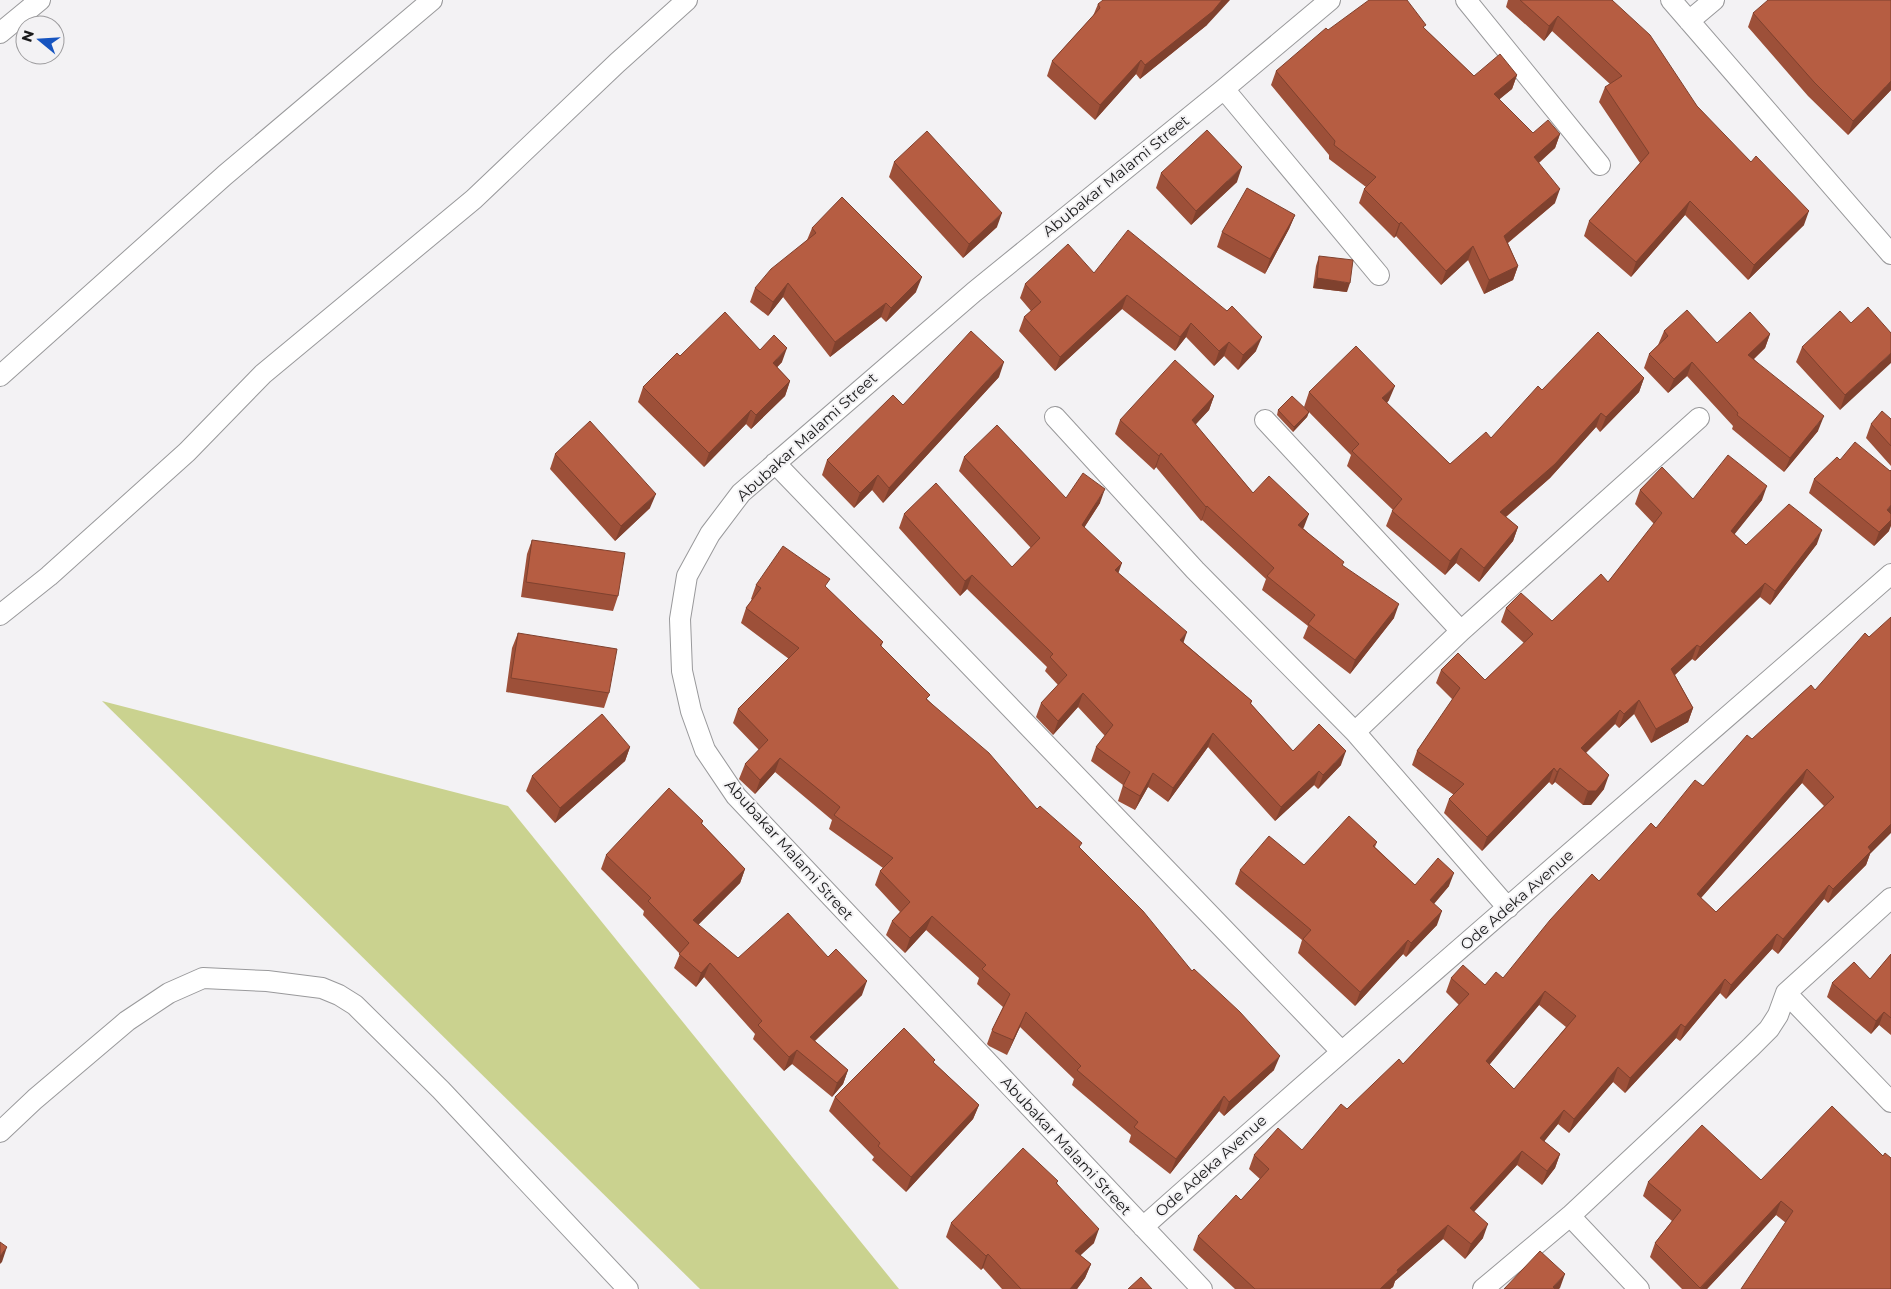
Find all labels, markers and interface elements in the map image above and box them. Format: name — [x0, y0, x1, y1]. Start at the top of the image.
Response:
north arrow — [15, 15, 65, 65]
text: N — [17, 28, 38, 44]
street label: Abubakar Malami Street — [1039, 111, 1193, 241]
street label: Abubakar Malami Street — [732, 368, 881, 505]
street label: Abubakar Malami Street — [721, 775, 858, 924]
street label: Ode Adeka Avenue — [1456, 845, 1577, 954]
street label: Abubakar Malami Street — [997, 1072, 1136, 1219]
street label: Ode Adeka Avenue — [1151, 1110, 1270, 1221]

